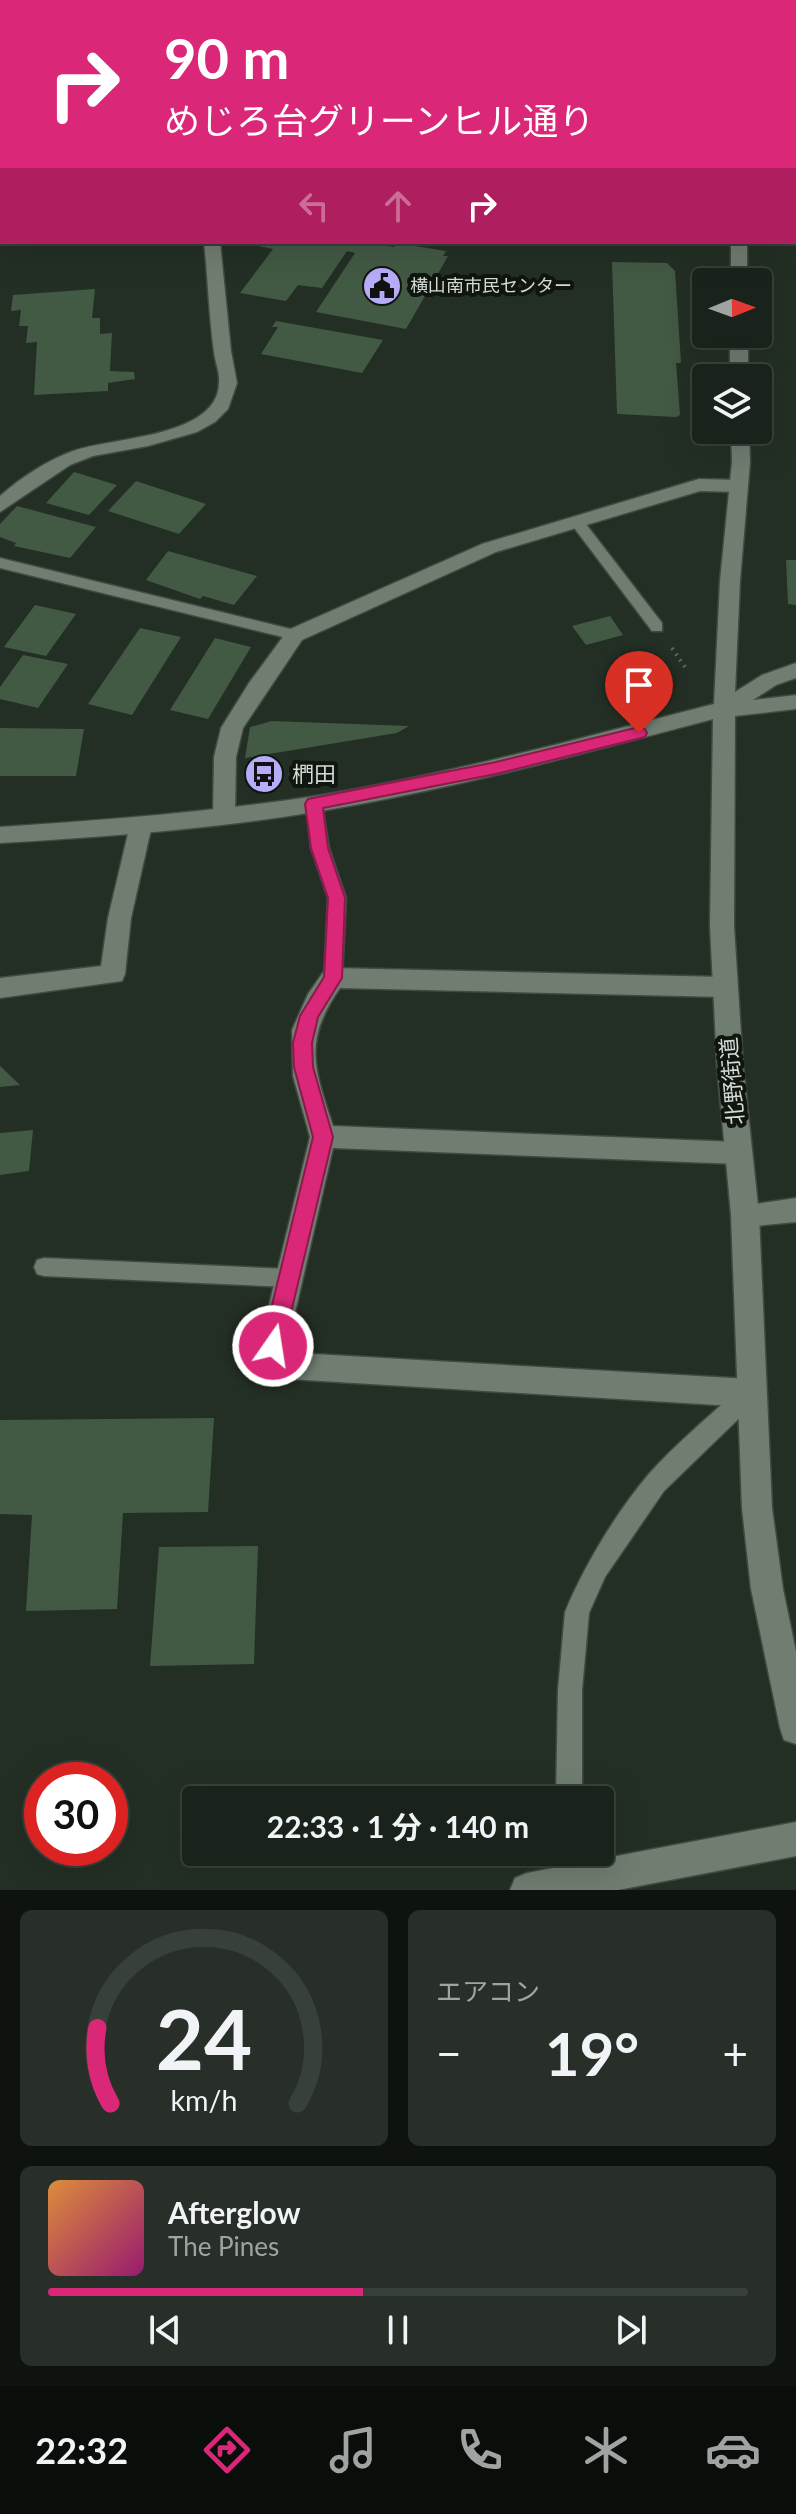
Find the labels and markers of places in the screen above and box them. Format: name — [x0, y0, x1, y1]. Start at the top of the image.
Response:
public building icon: 横山南市民センター — [361, 265, 403, 307]
place label: 横山南市民センター — [410, 274, 572, 296]
pin — [605, 651, 673, 733]
bus stop icon: 椚田 — [243, 753, 285, 795]
place label: 椚田 — [292, 760, 336, 787]

